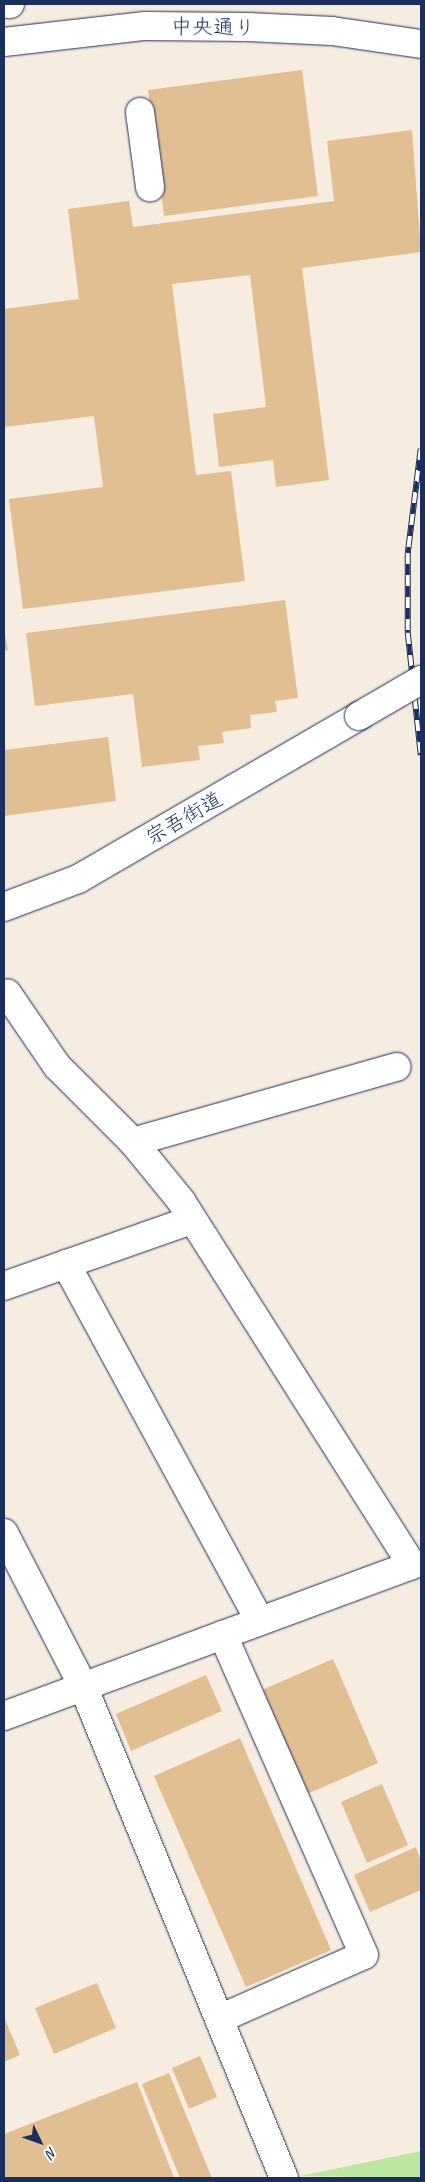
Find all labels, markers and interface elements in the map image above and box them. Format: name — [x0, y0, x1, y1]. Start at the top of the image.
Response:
street label: 中央通り — [171, 14, 255, 40]
street label: 宗吾街道 — [141, 786, 227, 850]
north arrow — [15, 2117, 65, 2167]
text: N — [42, 2143, 61, 2161]

